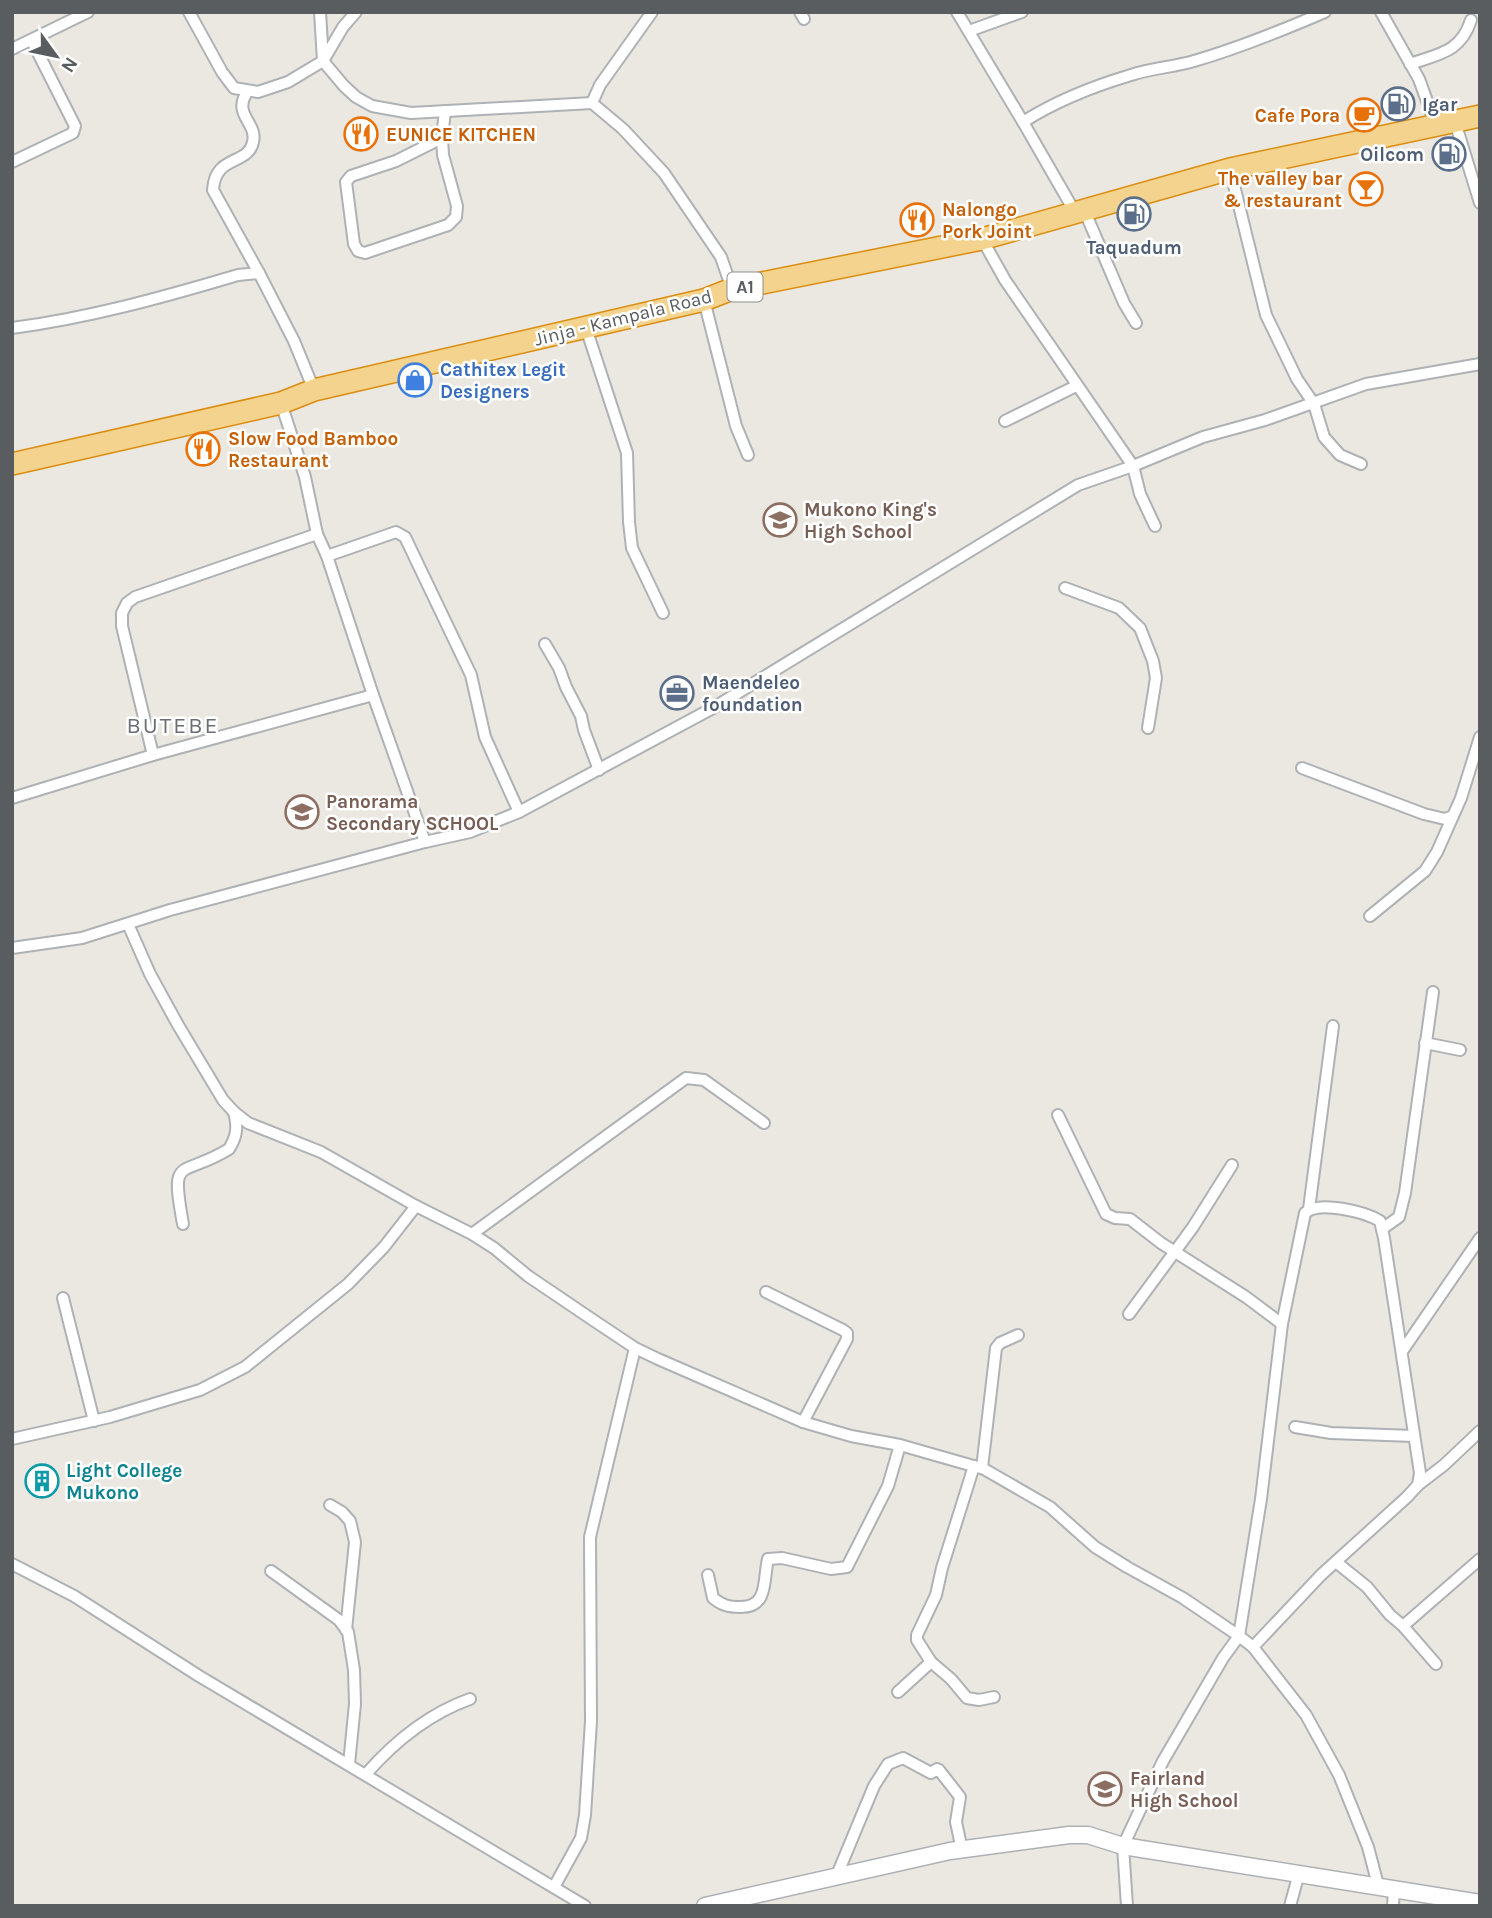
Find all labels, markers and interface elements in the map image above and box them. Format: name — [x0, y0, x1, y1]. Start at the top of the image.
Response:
north arrow — [21, 21, 91, 91]
text: N — [56, 53, 82, 76]
fuel station icon: Igar — [1379, 85, 1417, 123]
place label: Igar — [1422, 94, 1458, 116]
cafe icon: Cafe Pora — [1345, 96, 1383, 134]
place label: Cafe Pora — [1255, 105, 1340, 127]
restaurant icon: EUNICE KITCHEN — [342, 115, 380, 153]
place label: EUNICE KITCHEN — [386, 124, 536, 146]
fuel station icon: Oilcom — [1430, 135, 1468, 173]
place label: Oilcom — [1360, 144, 1424, 166]
place label: The valley bar & restaurant — [1218, 168, 1343, 212]
bar icon: The valley bar & restaurant — [1347, 170, 1385, 208]
fuel station icon: Taquadum — [1115, 195, 1153, 233]
place label: Nalongo Pork Joint — [942, 199, 1032, 243]
restaurant icon: Nalongo Pork Joint — [898, 201, 936, 239]
place label: Taquadum — [1086, 237, 1182, 259]
road number: A1 — [728, 272, 762, 302]
street label: Jinja - Kampala Road — [532, 285, 714, 351]
place label: Cathitex Legit Designers — [440, 359, 566, 403]
shop icon: Cathitex Legit Designers — [396, 361, 434, 399]
place label: Slow Food Bamboo Restaurant — [228, 428, 398, 472]
restaurant icon: Slow Food Bamboo Restaurant — [184, 430, 222, 468]
place label: Mukono King's High School — [804, 499, 937, 543]
school or university icon: Mukono King's High School — [761, 501, 799, 539]
place label: Maendeleo foundation — [702, 672, 803, 716]
office icon: Maendeleo foundation — [658, 674, 696, 712]
district label: BUTEBE — [127, 712, 219, 739]
place label: Panorama Secondary SCHOOL — [326, 791, 499, 835]
school or university icon: Panorama Secondary SCHOOL — [283, 793, 321, 831]
place label: Light College Mukono — [66, 1460, 182, 1504]
building icon: Light College Mukono — [23, 1462, 61, 1500]
place label: Fairland High School — [1130, 1768, 1239, 1812]
school or university icon: Fairland High School — [1086, 1770, 1124, 1808]

